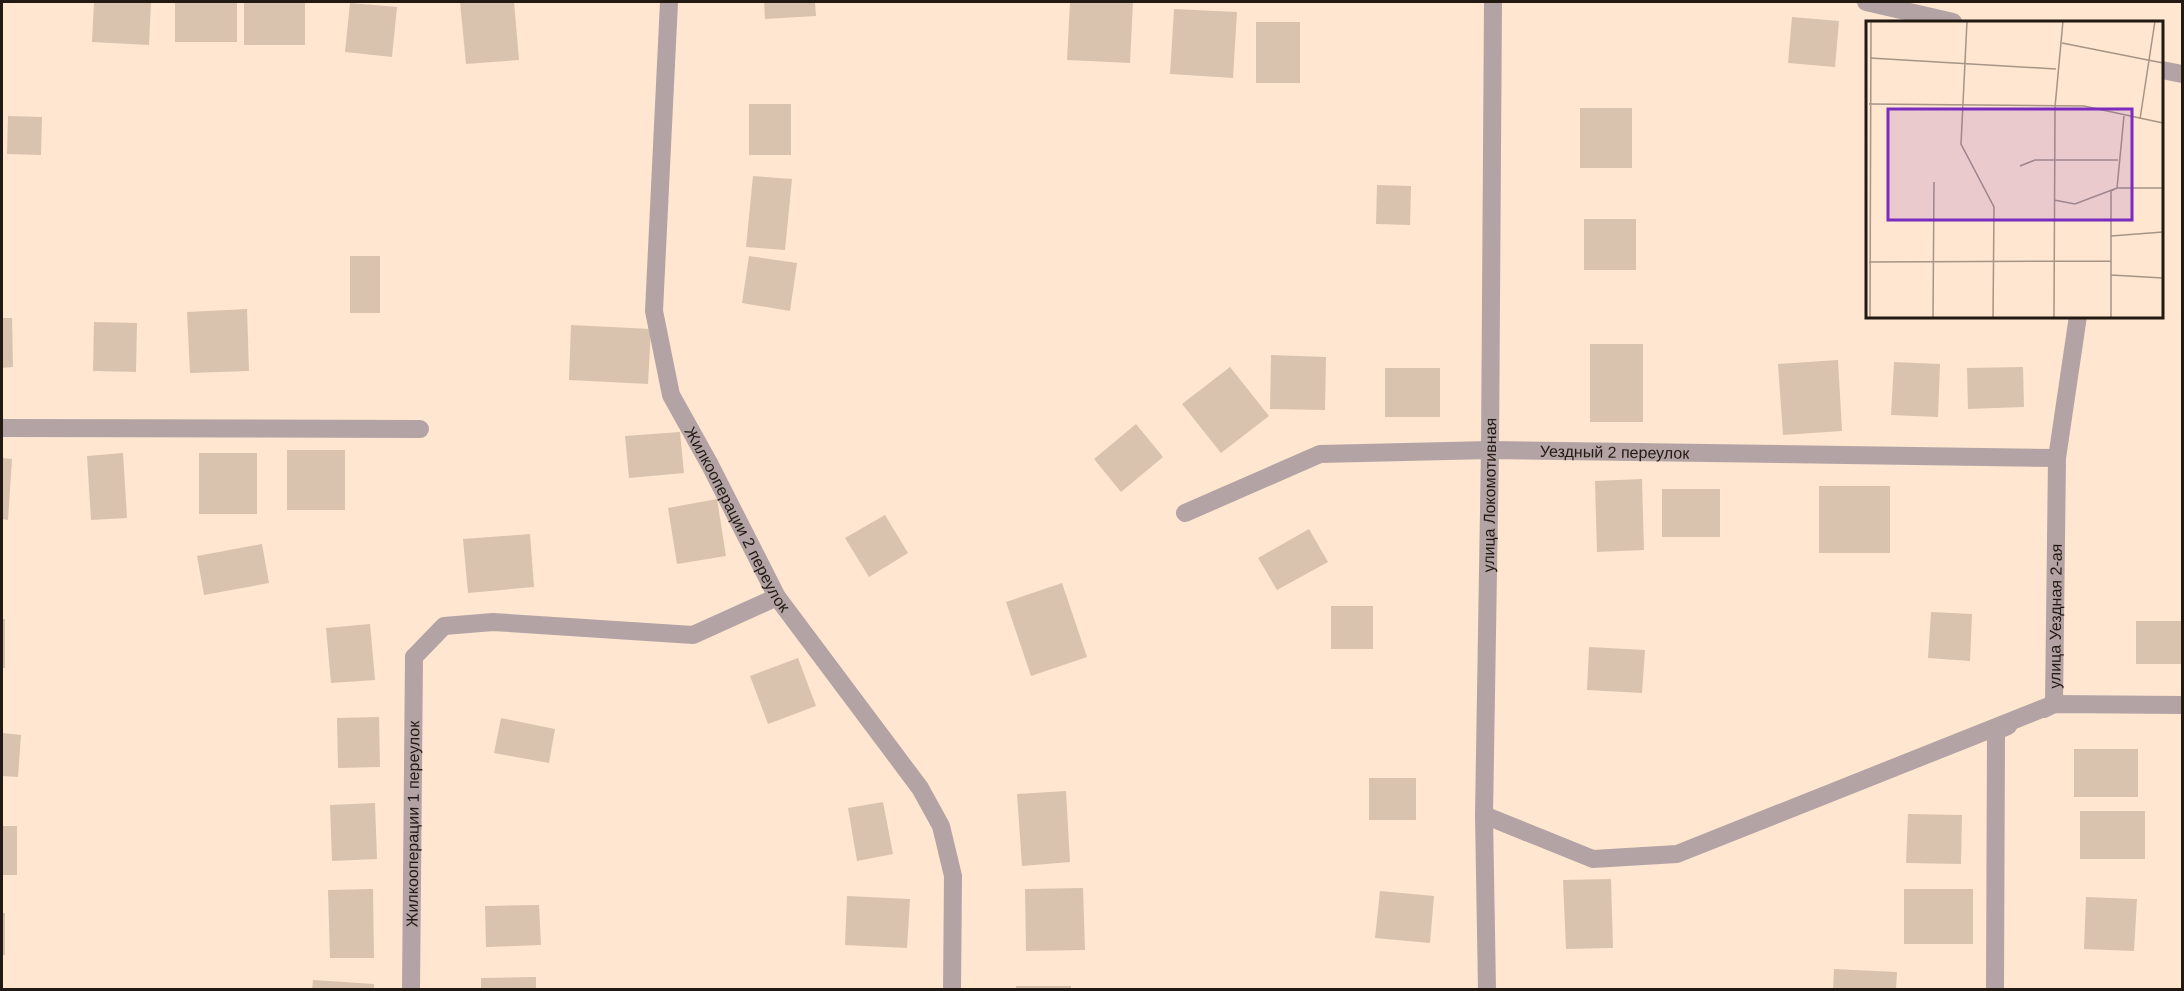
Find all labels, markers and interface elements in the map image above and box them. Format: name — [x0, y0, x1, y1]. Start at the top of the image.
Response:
inset map — [1866, 21, 2163, 318]
street label: улица Локомотивная — [1480, 418, 1499, 573]
street label: Жилкооперации 2 переулок — [681, 424, 794, 616]
street label: Уездный 2 переулок — [1540, 443, 1690, 462]
street label: улица Уездная 2-ая — [2046, 544, 2065, 689]
street label: Жилкооперации 1 переулок — [404, 720, 422, 927]

